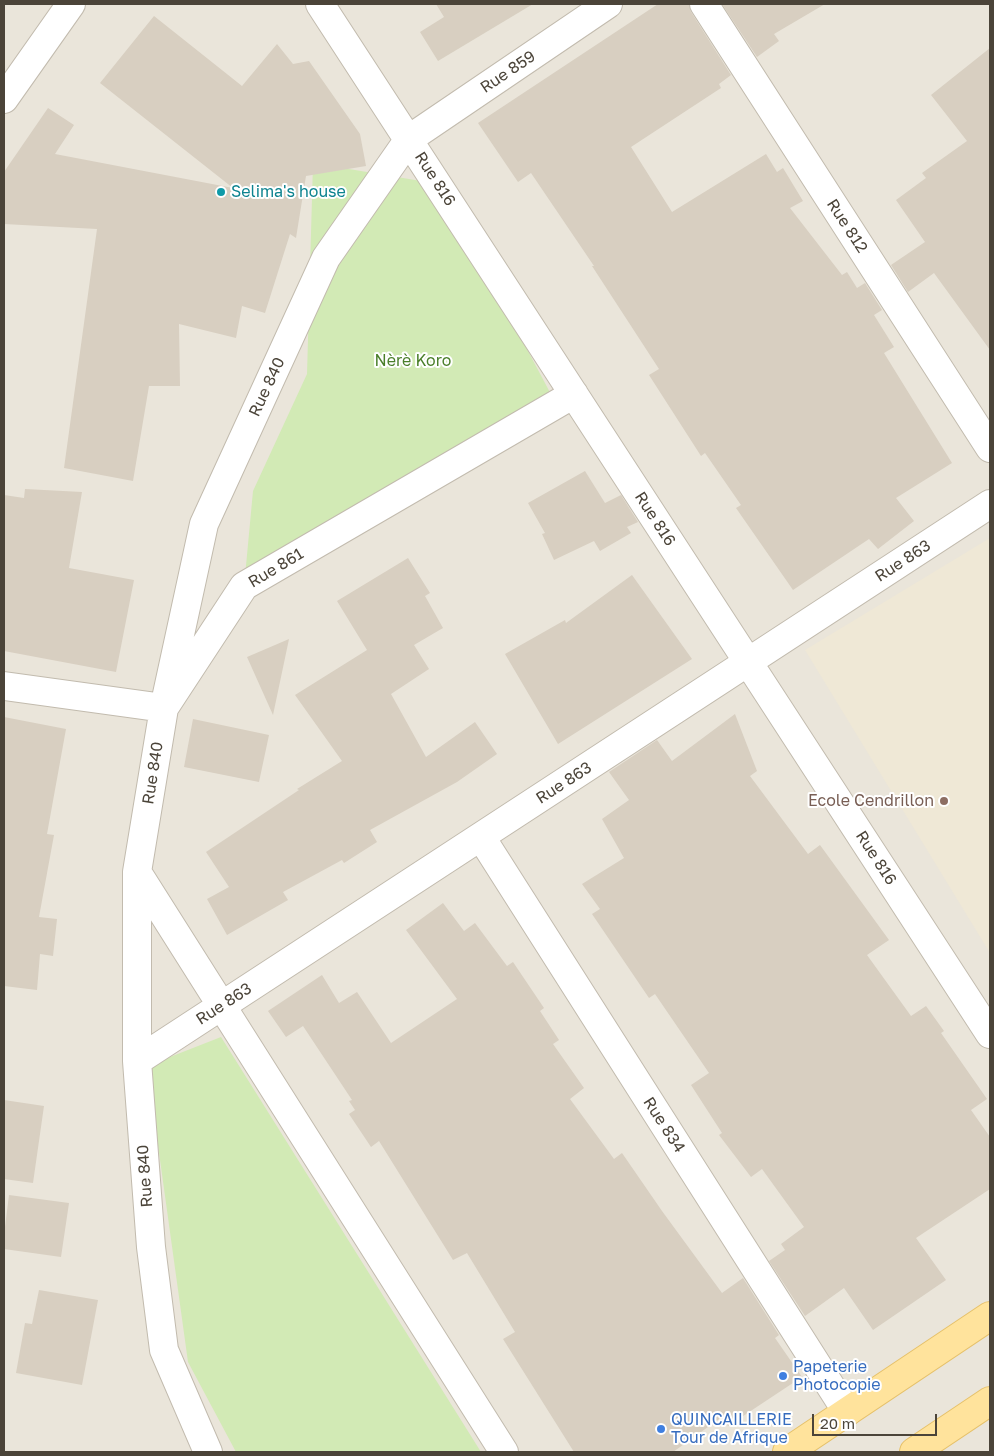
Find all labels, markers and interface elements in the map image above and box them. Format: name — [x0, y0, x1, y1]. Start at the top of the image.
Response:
street label: Rue 859 — [477, 47, 539, 97]
street label: Rue 816 — [410, 148, 460, 210]
place label: Selima's house — [231, 182, 346, 202]
marker: Selima's house — [215, 186, 227, 198]
street label: Rue 812 — [823, 195, 871, 257]
park label: Nèrè Koro — [375, 351, 451, 371]
street label: Rue 840 — [245, 354, 289, 420]
street label: Rue 816 — [630, 488, 680, 550]
street label: Rue 863 — [872, 536, 934, 586]
street label: Rue 861 — [245, 544, 307, 592]
street label: Rue 840 — [139, 740, 167, 806]
street label: Rue 863 — [533, 758, 595, 808]
place label: Ecole Cendrillon — [808, 791, 934, 811]
marker: Ecole Cendrillon — [938, 795, 950, 807]
street label: Rue 816 — [851, 827, 901, 889]
street label: Rue 863 — [193, 979, 255, 1029]
street label: Rue 834 — [639, 1094, 689, 1156]
street label: Rue 840 — [133, 1144, 157, 1208]
place label: Papeterie Photocopie — [793, 1357, 881, 1395]
marker: Papeterie Photocopie — [777, 1370, 789, 1382]
scale bar — [814, 1404, 939, 1436]
place label: QUINCAILLERIE Tour de Afrique — [671, 1410, 792, 1448]
text: 20 m — [820, 1414, 855, 1432]
marker: QUINCAILLERIE Tour de Afrique — [655, 1423, 667, 1435]

